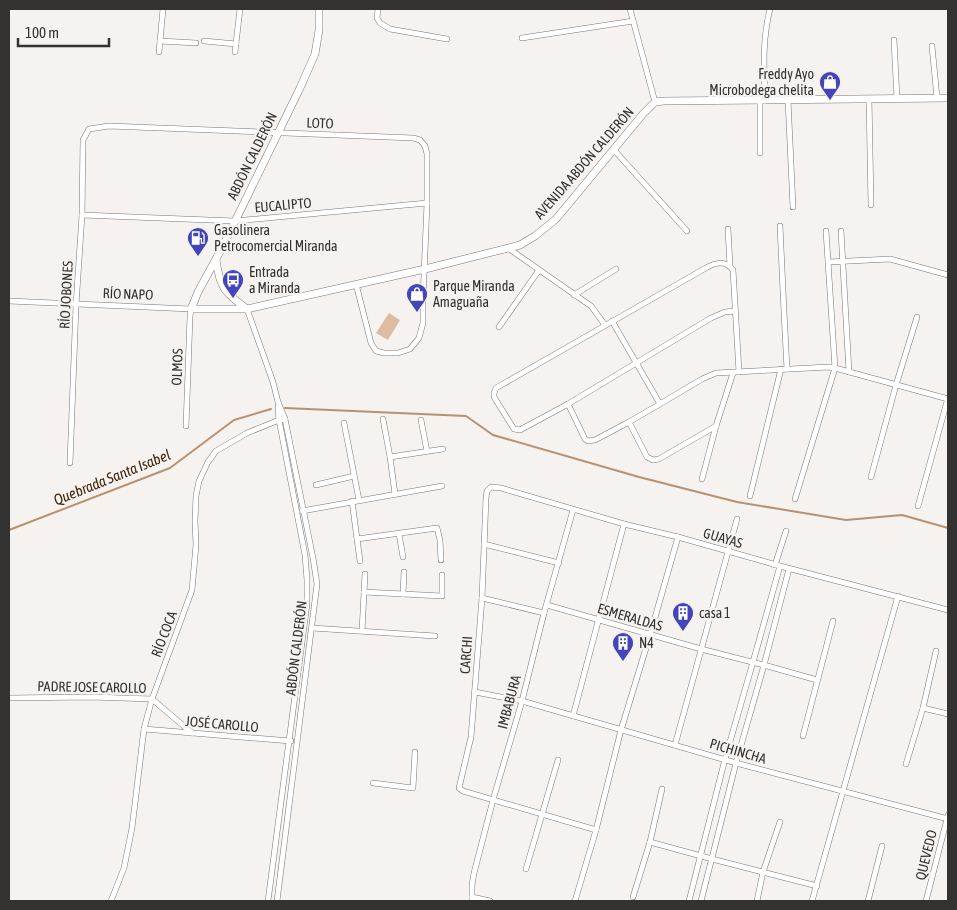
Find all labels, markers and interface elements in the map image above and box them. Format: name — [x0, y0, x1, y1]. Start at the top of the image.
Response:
scale bar — [18, 15, 109, 47]
text: 100 m — [25, 24, 59, 41]
place label: Freddy Ayo Microbodega chelita — [709, 66, 814, 98]
shop icon: Freddy Ayo Microbodega chelita — [818, 70, 842, 101]
street label: AVENIDA ABDÓN CALDERÓN — [531, 104, 637, 222]
street label: ABDÓN CALDERÓN — [224, 110, 280, 202]
street label: LOTO — [306, 115, 334, 131]
street label: EUCALIPTO — [254, 195, 312, 215]
place label: Gasolinera Petrocomercial Miranda — [214, 222, 338, 254]
fuel station icon: Gasolinera Petrocomercial Miranda — [186, 226, 210, 257]
street label: RÍO JOBONES — [56, 260, 76, 329]
place label: Entrada a Miranda — [249, 264, 300, 296]
bus stop icon: Entrada a Miranda — [221, 268, 245, 299]
place label: Parque Miranda Amaguaña — [433, 278, 515, 310]
shop icon: Parque Miranda Amaguaña — [405, 282, 429, 313]
street label: RÍO NAPO — [102, 285, 154, 303]
street label: OLMOS — [168, 348, 186, 386]
water label: Quebrada Santa Isabel — [51, 446, 173, 508]
street label: GUAYAS — [702, 525, 745, 551]
street label: ABDÓN CALDERÓN — [282, 600, 310, 696]
street label: ESMERALDAS — [596, 600, 665, 634]
building icon: casa 1 — [671, 601, 695, 632]
place label: casa 1 — [699, 605, 731, 621]
street label: RÍO COCA — [148, 609, 180, 659]
building icon: N4 — [611, 631, 635, 662]
street label: CARCHI — [457, 635, 475, 675]
place label: N4 — [639, 635, 654, 651]
street label: IMBABURA — [494, 673, 524, 731]
street label: PADRE JOSE CAROLLO — [37, 678, 147, 696]
street label: JOSÉ CAROLLO — [185, 713, 259, 735]
street label: PICHINCHA — [708, 735, 768, 767]
street label: QUEVEDO — [912, 828, 940, 882]

